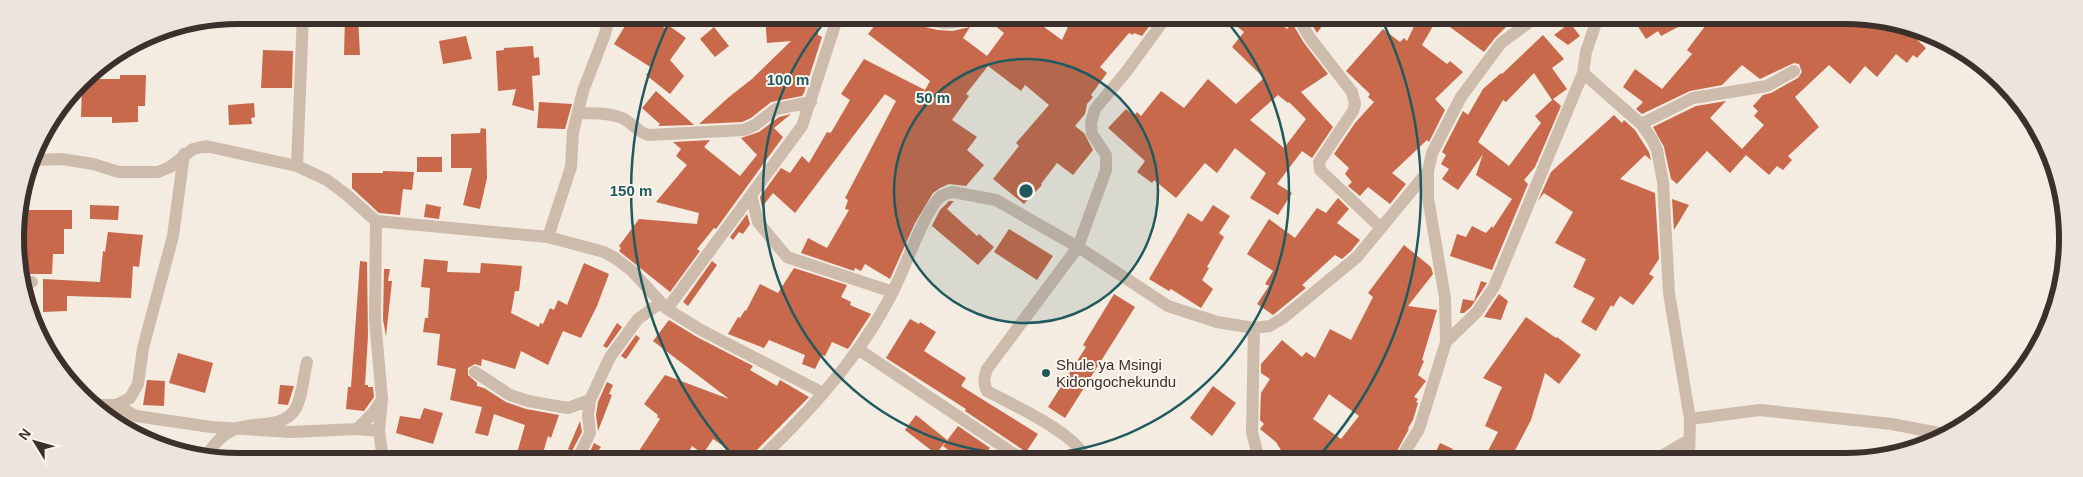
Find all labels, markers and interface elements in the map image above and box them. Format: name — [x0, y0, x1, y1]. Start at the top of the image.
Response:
text: 100 m — [767, 71, 809, 88]
text: 50 m — [916, 89, 950, 106]
text: 150 m — [610, 182, 652, 199]
centre of rings — [1017, 182, 1035, 200]
place label: Shule ya Msingi Kidongochekundu — [1056, 356, 1176, 390]
marker: Shule ya Msingi Kidongochekundu — [1040, 367, 1052, 379]
north arrow — [10, 417, 60, 467]
text: N — [15, 425, 34, 443]

